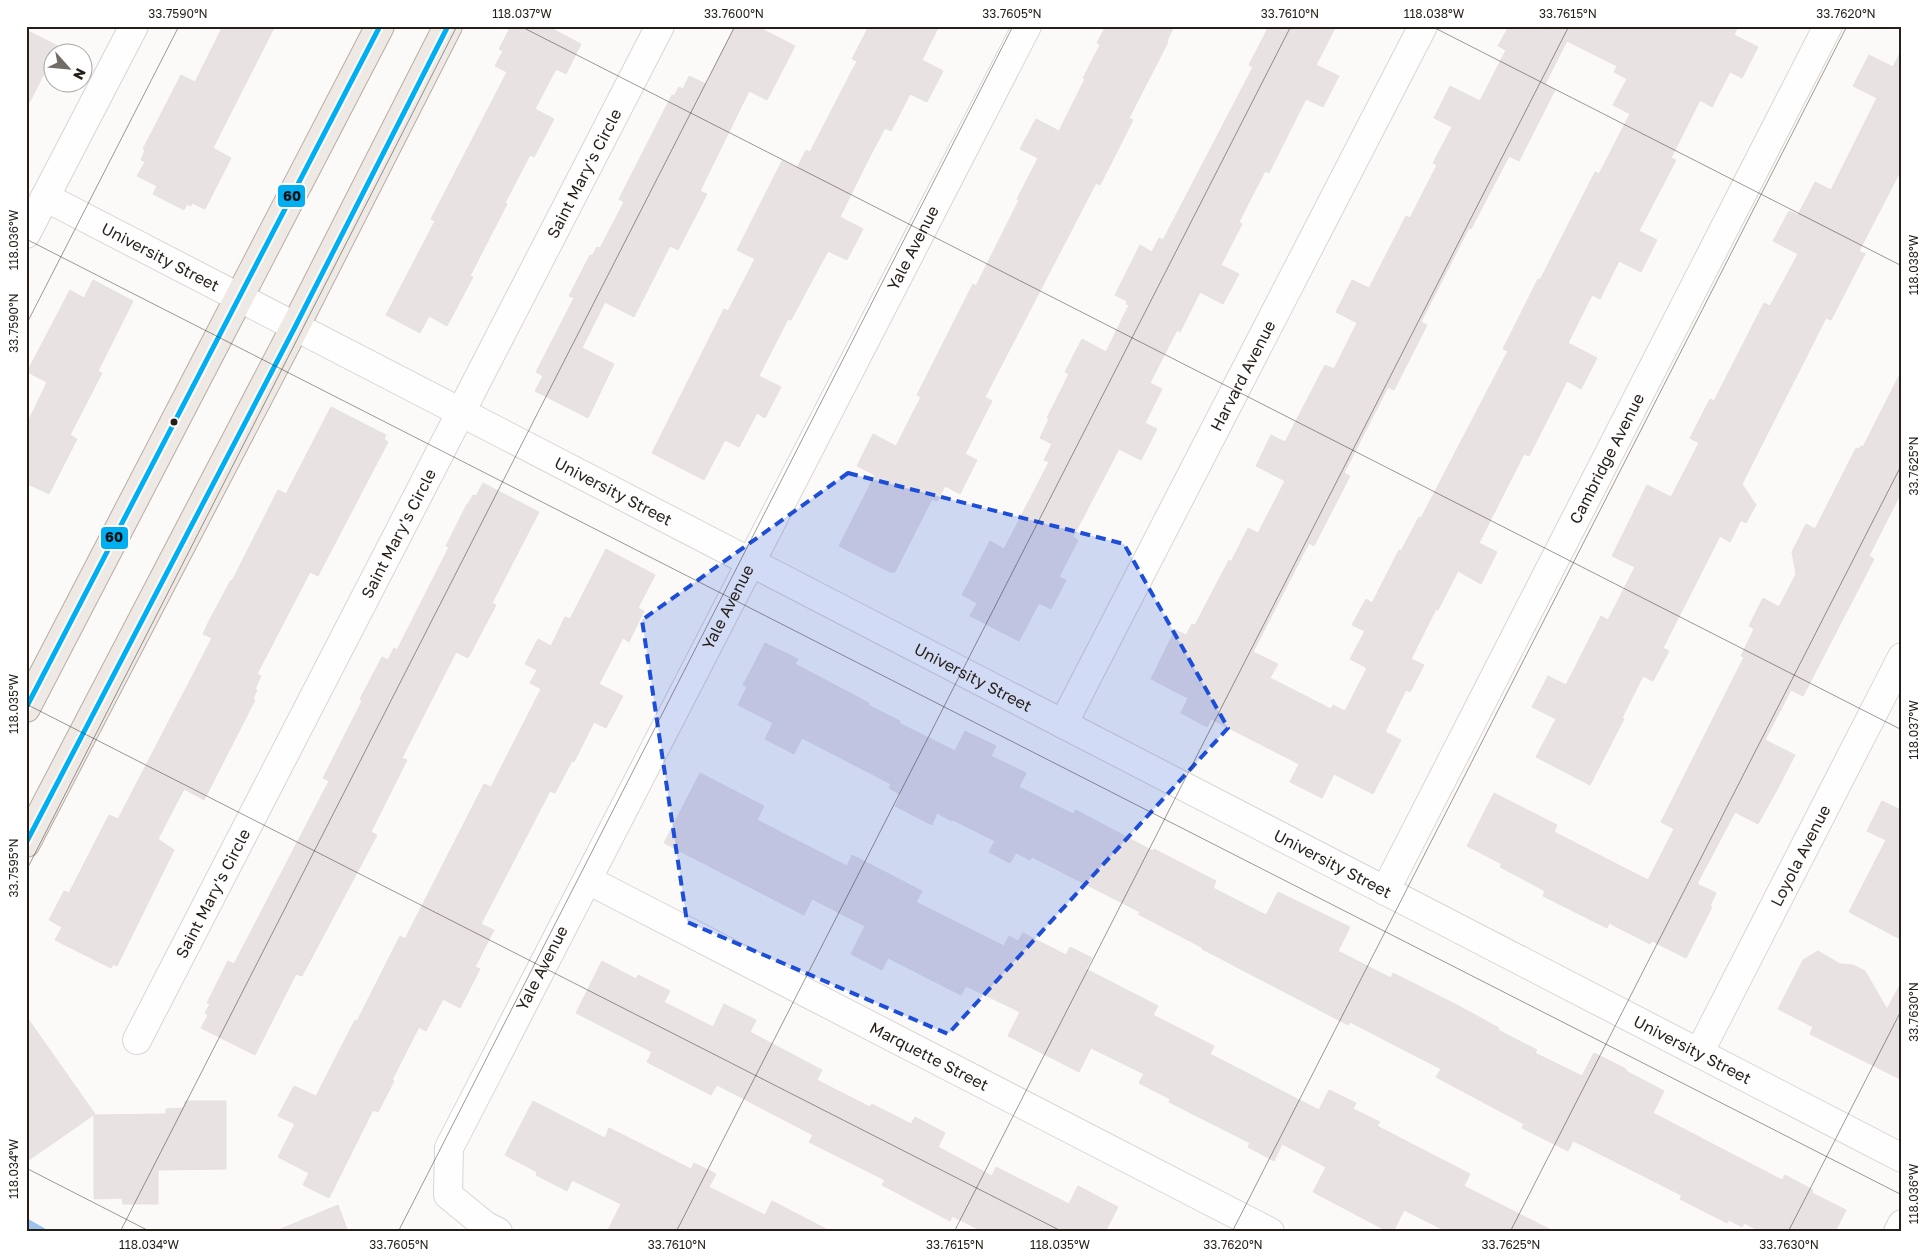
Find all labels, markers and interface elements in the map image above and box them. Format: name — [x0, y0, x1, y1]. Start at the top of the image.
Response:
text: 33.7590°N — [148, 6, 208, 21]
text: 118.037°W — [492, 6, 552, 21]
text: 33.7600°N — [704, 6, 764, 21]
text: 33.7605°N — [982, 6, 1042, 21]
text: 33.7610°N — [1261, 6, 1319, 21]
text: 118.038°W — [1404, 6, 1465, 21]
text: 33.7615°N — [1539, 6, 1597, 21]
text: 33.7620°N — [1816, 6, 1876, 21]
north arrow — [42, 42, 92, 92]
text: N — [70, 66, 90, 83]
street label: Saint Mary's Circle — [542, 105, 626, 242]
line badge: 60 — [277, 184, 306, 208]
text: 60 — [283, 187, 301, 204]
street label: Yale Avenue — [883, 202, 943, 294]
text: 118.036°W — [6, 209, 21, 270]
street label: University Street — [98, 218, 223, 295]
text: 118.038°W — [1906, 234, 1921, 295]
text: 33.7590°N — [6, 293, 21, 353]
street label: Harvard Avenue — [1206, 317, 1280, 434]
street label: Cambridge Avenue — [1565, 390, 1648, 527]
unlabelled marker — [169, 417, 179, 427]
text: 33.7625°N — [1906, 437, 1921, 495]
street label: University Street — [551, 452, 676, 530]
street label: Saint Mary's Circle — [357, 465, 440, 602]
line badge: 60 — [100, 526, 129, 550]
text: 60 — [105, 528, 123, 545]
street label: Yale Avenue — [698, 561, 758, 653]
street label: University Street — [911, 639, 1035, 716]
text: 118.035°W — [6, 673, 21, 734]
text: 118.037°W — [1906, 700, 1921, 760]
street label: Loyola Avenue — [1766, 801, 1835, 909]
street label: Saint Mary's Circle — [171, 825, 254, 962]
street label: University Street — [1271, 825, 1395, 902]
text: 33.7595°N — [6, 839, 21, 897]
street label: Yale Avenue — [512, 922, 572, 1014]
text: 33.7630°N — [1906, 982, 1921, 1042]
street label: University Street — [1630, 1011, 1755, 1088]
street label: Marquette Street — [866, 1017, 992, 1095]
text: 118.034°W — [6, 1139, 21, 1199]
text: 118.036°W — [1906, 1163, 1921, 1224]
text: 118.034°W — [119, 1237, 179, 1252]
text: 33.7605°N — [369, 1237, 429, 1252]
text: 33.7610°N — [648, 1237, 706, 1252]
text: 33.7615°N — [926, 1237, 984, 1252]
text: 118.035°W — [1030, 1237, 1091, 1252]
text: 33.7620°N — [1203, 1237, 1263, 1252]
text: 33.7625°N — [1482, 1237, 1540, 1252]
text: 33.7630°N — [1759, 1237, 1819, 1252]

